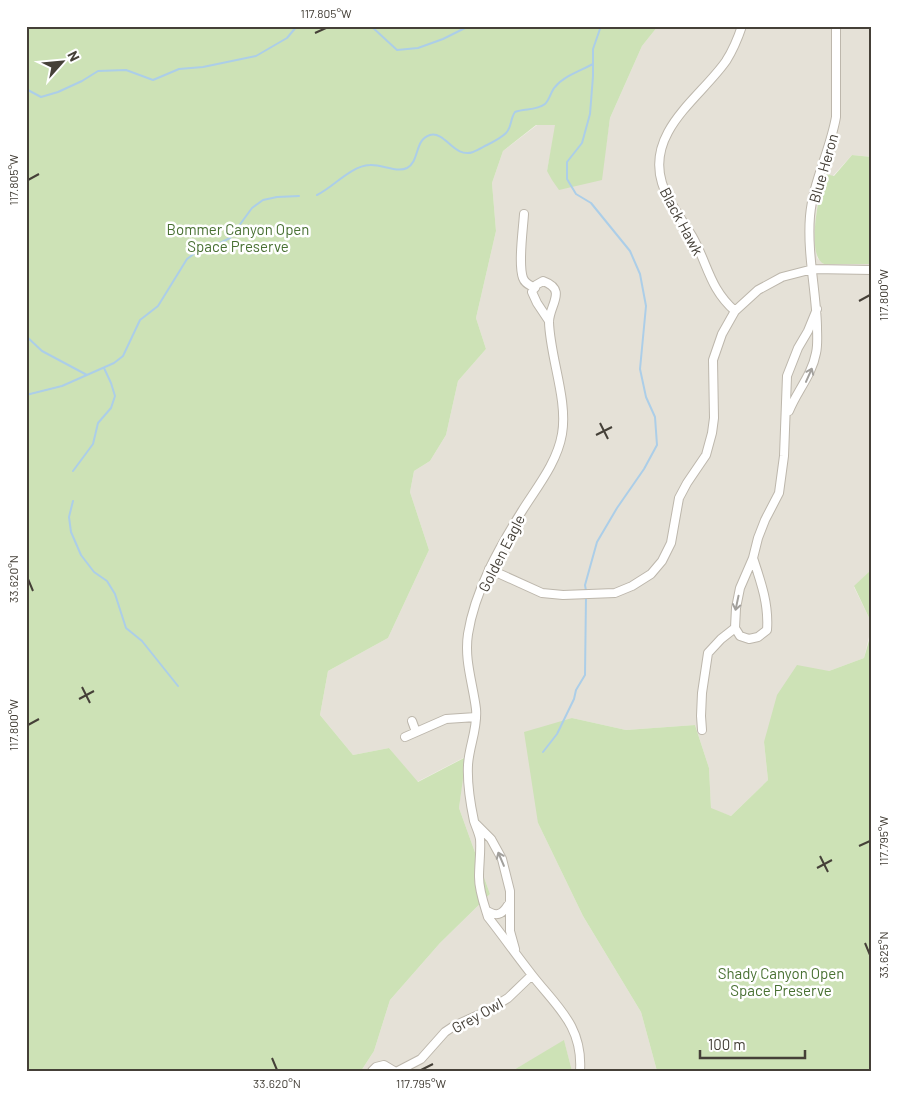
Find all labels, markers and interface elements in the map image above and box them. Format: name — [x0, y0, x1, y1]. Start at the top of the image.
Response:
text: 117.805°W — [300, 6, 352, 20]
north arrow — [38, 38, 88, 88]
text: N — [64, 48, 84, 64]
street label: Blue Heron — [805, 131, 841, 205]
text: 117.805°W — [6, 154, 20, 206]
street label: Black Hawk — [657, 184, 708, 259]
park label: Bommer Canyon Open Space Preserve — [167, 220, 309, 255]
text: 117.800°W — [876, 269, 890, 321]
one-way arrow — [804, 368, 814, 383]
street label: Golden Eagle — [474, 511, 528, 595]
text: 33.620°N — [6, 555, 20, 603]
one-way arrow — [732, 595, 741, 611]
text: 117.800°W — [6, 699, 20, 751]
text: 117.795°W — [876, 815, 890, 866]
one-way arrow — [495, 852, 505, 867]
text: 33.625°N — [876, 931, 890, 979]
park label: Shady Canyon Open Space Preserve — [718, 964, 844, 999]
street label: Grey Owl — [448, 994, 506, 1036]
scale bar — [700, 1027, 806, 1059]
text: 100 m — [708, 1035, 746, 1053]
text: 33.620°N — [253, 1076, 301, 1090]
text: 117.795°W — [396, 1076, 447, 1090]

